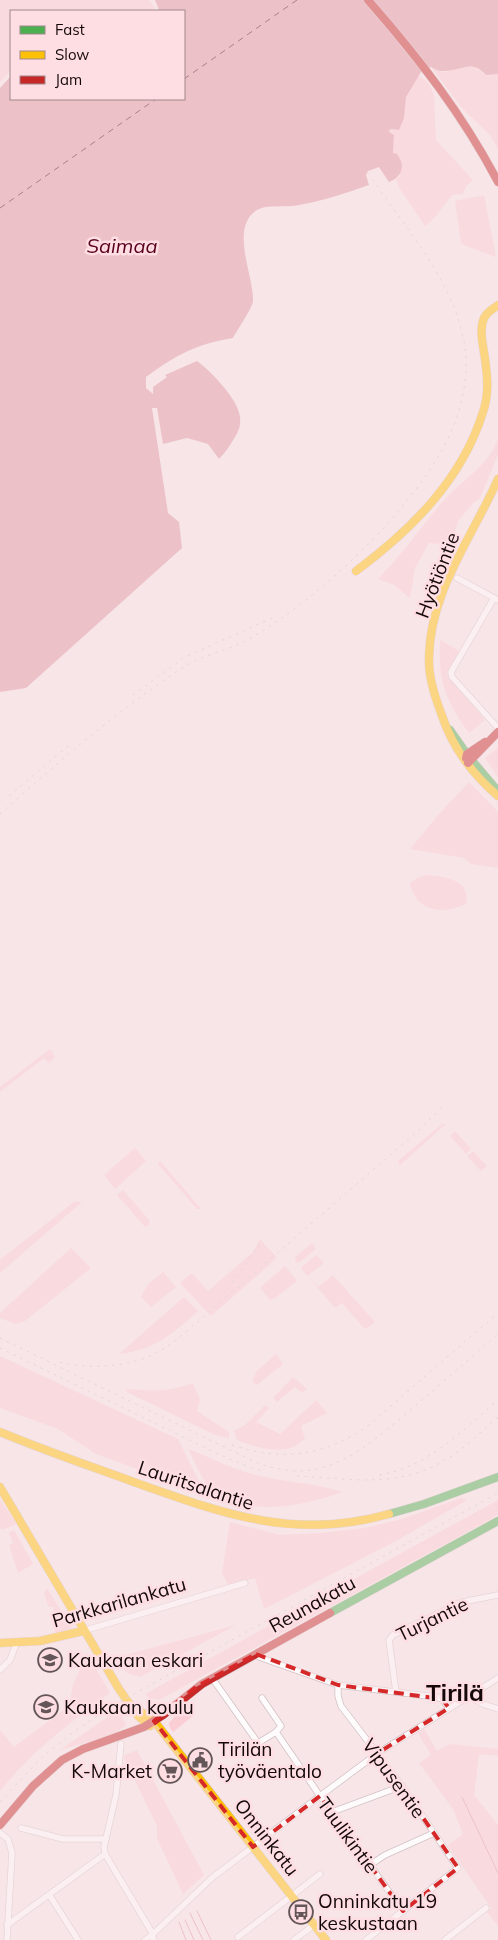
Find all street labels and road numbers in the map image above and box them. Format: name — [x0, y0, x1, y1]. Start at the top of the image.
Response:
street label: Hyötiöntie — [410, 529, 464, 621]
street label: Lauritsalantie — [135, 1455, 257, 1515]
street label: Reunakatu — [264, 1570, 360, 1638]
street label: Parkkarilankatu — [49, 1571, 189, 1633]
street label: Turjantie — [392, 1591, 472, 1647]
street label: Vipusentie — [357, 1734, 431, 1822]
street label: Tuulikintie — [312, 1792, 384, 1878]
street label: Onninkatu — [229, 1794, 305, 1880]

